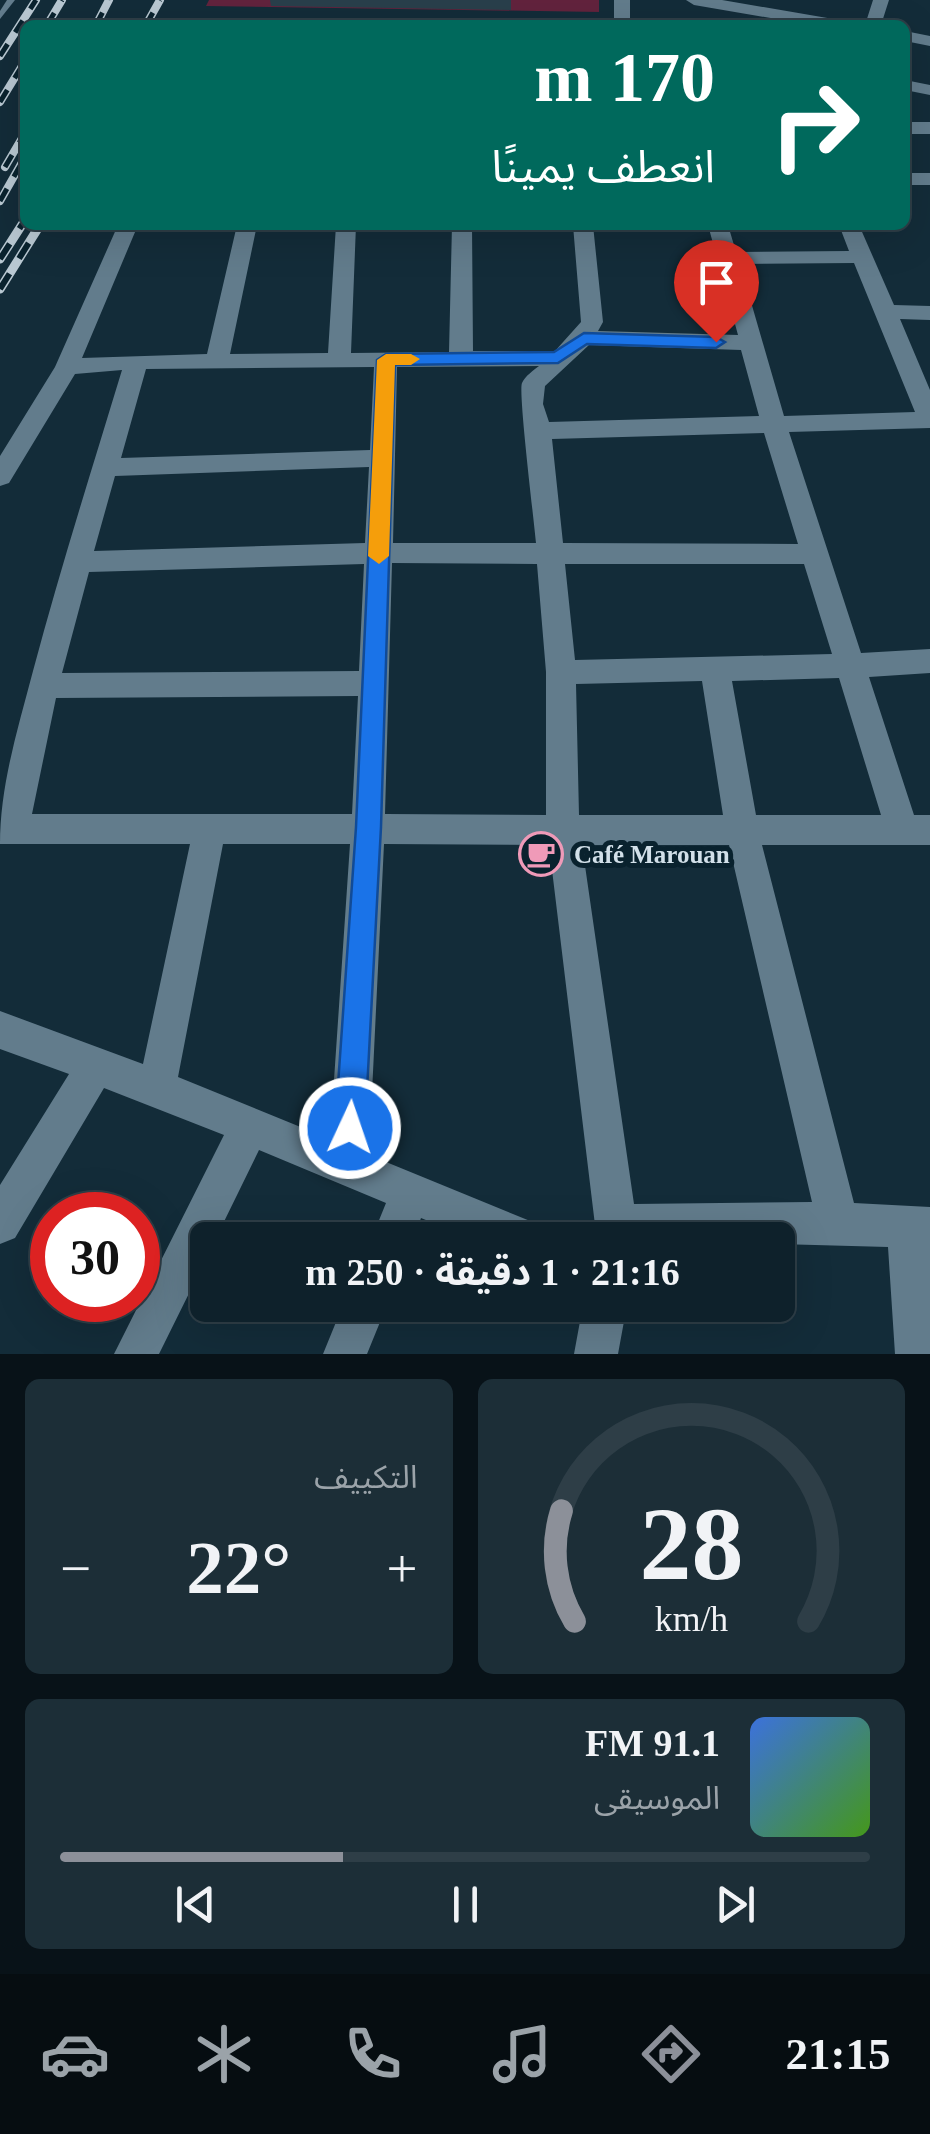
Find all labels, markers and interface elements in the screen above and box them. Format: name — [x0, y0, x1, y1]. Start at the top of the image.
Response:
text: 170 m — [534, 39, 715, 116]
icon: right — [750, 60, 880, 190]
text: انعطف يمينًا — [491, 142, 715, 192]
pin — [674, 240, 759, 343]
icon: arrive — [689, 255, 744, 310]
cafe icon: Café Marouan — [518, 831, 564, 877]
place label: Café Marouan — [574, 841, 730, 868]
position arrow — [298, 1076, 402, 1180]
speed limit sign: 30 — [30, 1192, 160, 1322]
text: 21:16 · 1 دقيقة · 250 m — [305, 1251, 680, 1293]
text: التكييف — [314, 1459, 418, 1495]
text: 28 — [639, 1486, 743, 1601]
text: 22° — [186, 1526, 291, 1609]
text: − — [60, 1538, 91, 1599]
text: + — [386, 1538, 418, 1599]
text: km/h — [655, 1599, 728, 1639]
text: 91.1 FM — [585, 1722, 720, 1764]
text: الموسيقى — [594, 1780, 720, 1816]
icon: previous — [168, 1877, 223, 1932]
icon: pause — [438, 1877, 493, 1932]
icon: next — [708, 1877, 763, 1932]
icon: car — [40, 2019, 110, 2089]
icon: climate — [189, 2019, 259, 2089]
icon: phone — [338, 2019, 408, 2089]
icon: music — [487, 2019, 557, 2089]
icon: directions — [636, 2019, 706, 2089]
text: 21:15 — [785, 2029, 890, 2079]

